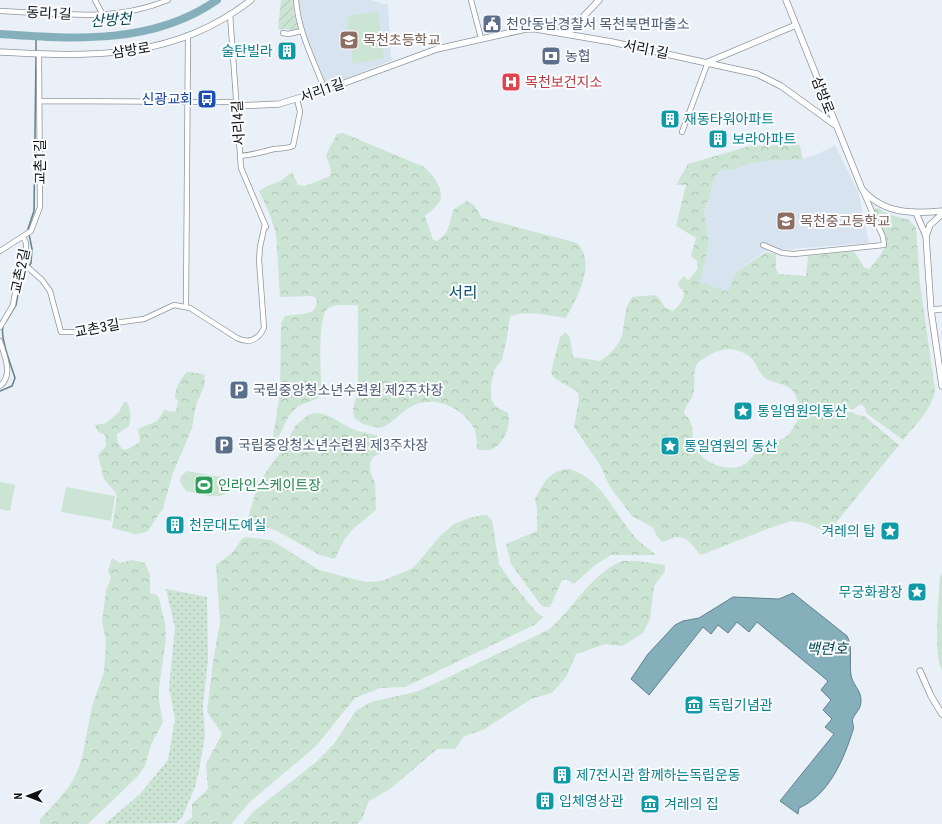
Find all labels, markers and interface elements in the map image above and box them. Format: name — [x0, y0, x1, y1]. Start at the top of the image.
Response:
street label: 동리1길 — [26, 4, 72, 22]
water label: 산방천 — [90, 9, 134, 30]
public building icon: 천안동남경찰서 목천북면파출소 — [481, 13, 503, 35]
place label: 천안동남경찰서 목천북면파출소 — [506, 16, 690, 32]
school or university icon: 목천초등학교 — [338, 29, 360, 51]
place label: 목천초등학교 — [363, 32, 440, 48]
street label: 서리1길 — [622, 36, 670, 62]
street label: 삼방로 — [111, 39, 151, 61]
building icon: 술탄빌라 — [276, 40, 298, 62]
place label: 술탄빌라 — [221, 43, 273, 59]
bank icon: 농협 — [540, 45, 562, 67]
place label: 농협 — [565, 48, 591, 64]
hospital icon: 목천보건지소 — [500, 71, 522, 93]
place label: 목천보건지소 — [525, 74, 602, 90]
street label: 삼방로 — [809, 74, 837, 116]
street label: 서리1길 — [298, 75, 346, 105]
bus stop icon: 신광교회 — [196, 88, 218, 110]
place label: 신광교회 — [141, 91, 193, 107]
street label: 서리4길 — [229, 100, 247, 146]
building icon: 재동타워아파트 — [659, 108, 681, 130]
place label: 재동타워아파트 — [684, 111, 774, 127]
building icon: 보라아파트 — [707, 128, 729, 150]
place label: 보라아파트 — [732, 131, 797, 147]
street label: 교촌1길 — [32, 139, 48, 185]
school or university icon: 목천중고등학교 — [775, 210, 797, 232]
place label: 목천중고등학교 — [800, 213, 890, 229]
street label: 교촌2길 — [7, 247, 33, 295]
district label: 서리 — [448, 283, 478, 302]
street label: 교촌3길 — [73, 316, 121, 340]
parking icon: 국립중앙청소년수련원 제2주차장 — [228, 379, 250, 401]
place label: 국립중앙청소년수련원 제2주차장 — [253, 382, 444, 398]
place icon: 통일염원의동산 — [732, 400, 754, 422]
place label: 통일염원의동산 — [757, 403, 847, 419]
parking icon: 국립중앙청소년수련원 제3주차장 — [213, 434, 235, 456]
place icon: 통일염원의 동산 — [659, 435, 681, 457]
place label: 국립중앙청소년수련원 제3주차장 — [238, 437, 429, 453]
place label: 통일염원의 동산 — [684, 438, 777, 454]
sports icon: 인라인스케이트장 — [193, 474, 215, 496]
place label: 인라인스케이트장 — [218, 477, 321, 493]
building icon: 천문대도예실 — [164, 514, 186, 536]
place label: 천문대도예실 — [189, 517, 266, 533]
place icon: 겨레의 탑 — [879, 520, 901, 542]
place label: 겨레의 탑 — [821, 523, 876, 539]
place icon: 무궁화광장 — [906, 581, 928, 603]
place label: 무궁화광장 — [839, 584, 903, 600]
water label: 백련호 — [806, 640, 849, 658]
museum icon: 독립기념관 — [683, 694, 705, 716]
place label: 독립기념관 — [708, 697, 773, 713]
building icon: 제7전시관 함께하는독립운동 — [551, 764, 573, 786]
place label: 제7전시관 함께하는독립운동 — [576, 767, 741, 783]
north arrow — [8, 776, 48, 816]
building icon: 입체영상관 — [534, 790, 556, 812]
text: N — [12, 792, 25, 799]
place label: 입체영상관 — [559, 793, 624, 809]
museum icon: 겨레의 집 — [639, 793, 661, 815]
place label: 겨레의 집 — [664, 796, 719, 812]

